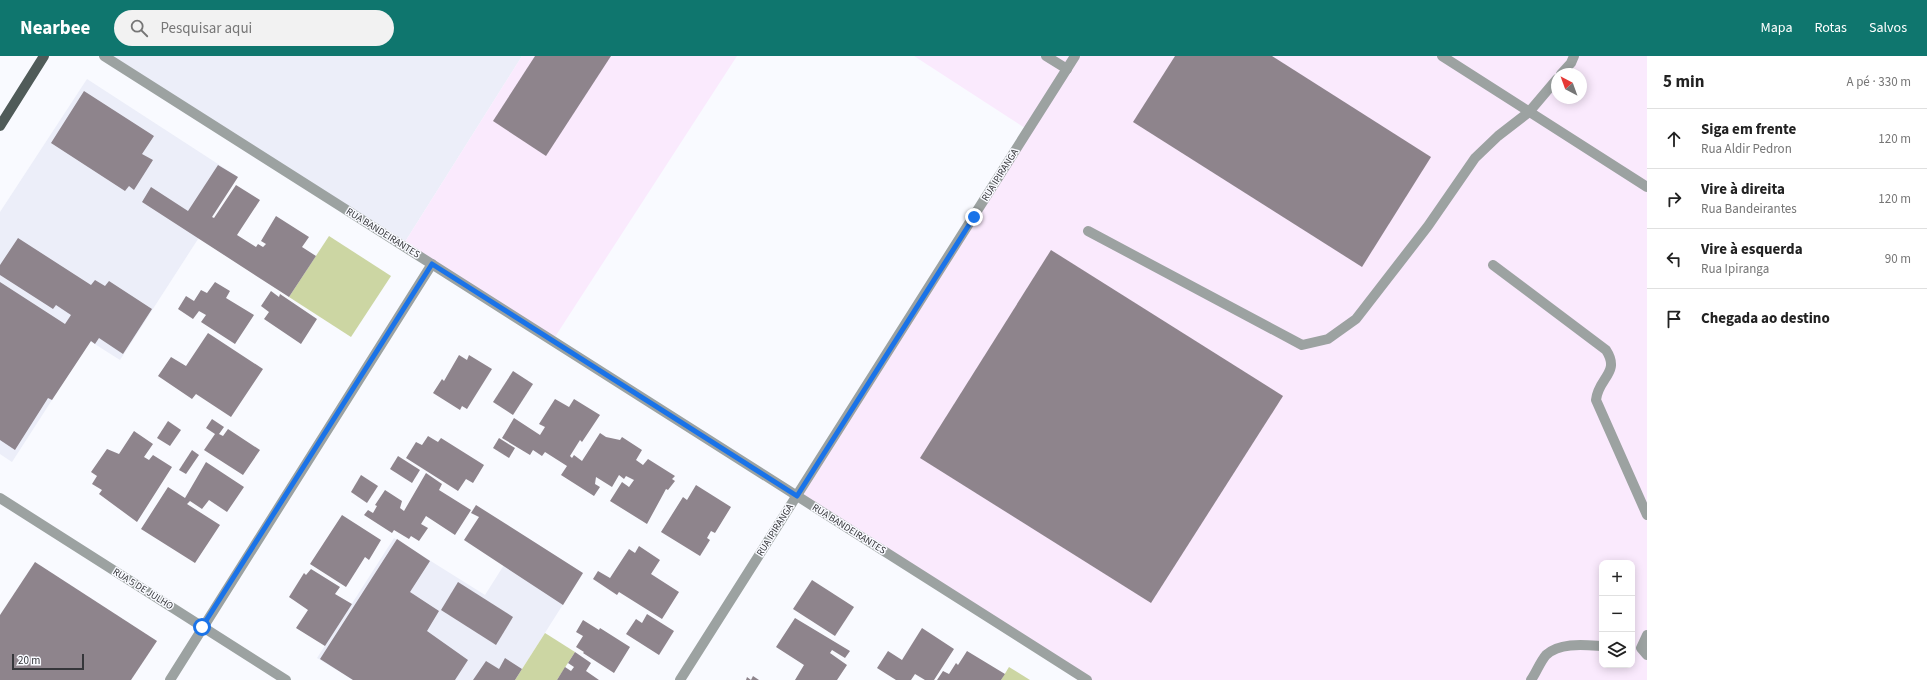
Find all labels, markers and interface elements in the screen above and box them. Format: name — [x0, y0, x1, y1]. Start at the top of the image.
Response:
search box — [114, 10, 394, 46]
text: Nearbee — [20, 15, 90, 42]
icon: search — [128, 17, 150, 39]
text: Pesquisar aqui — [160, 18, 252, 39]
text: Mapa — [1761, 18, 1792, 38]
text: Rotas — [1814, 18, 1847, 38]
text: Salvos — [1869, 18, 1907, 38]
north arrow — [1551, 68, 1587, 104]
text: 5 min — [1663, 70, 1704, 94]
text: A pé · 330 m — [1846, 73, 1911, 91]
text: Siga em frente — [1701, 119, 1796, 140]
icon: ahead — [1663, 128, 1685, 150]
text: 120 m — [1878, 130, 1911, 148]
text: Rua Aldir Pedron — [1701, 140, 1792, 158]
street label: RUA IPIRANGA — [978, 146, 1022, 204]
text: Vire à direita — [1701, 179, 1785, 200]
icon: right — [1663, 188, 1685, 210]
text: 120 m — [1878, 190, 1911, 208]
text: Rua Bandeirantes — [1701, 200, 1797, 218]
street label: RUA BANDEIRANTES — [343, 205, 423, 261]
route end — [965, 208, 983, 226]
text: Vire à esquerda — [1701, 239, 1803, 260]
icon: left — [1663, 248, 1685, 270]
text: 90 m — [1885, 250, 1911, 268]
text: Rua Ipiranga — [1701, 260, 1769, 278]
icon: arrive — [1663, 308, 1685, 330]
text: Chegada ao destino — [1701, 308, 1830, 329]
street label: RUA IPIRANGA — [753, 501, 797, 559]
street label: RUA BANDEIRANTES — [809, 501, 889, 557]
map controls — [1599, 560, 1635, 668]
button: + — [1599, 560, 1635, 596]
street label: RUA 5 DE JULHO — [110, 565, 176, 613]
button: − — [1599, 596, 1635, 632]
route start — [193, 618, 211, 636]
button: layers — [1599, 632, 1635, 668]
scale bar — [12, 652, 84, 671]
text: 20 m — [18, 653, 40, 668]

